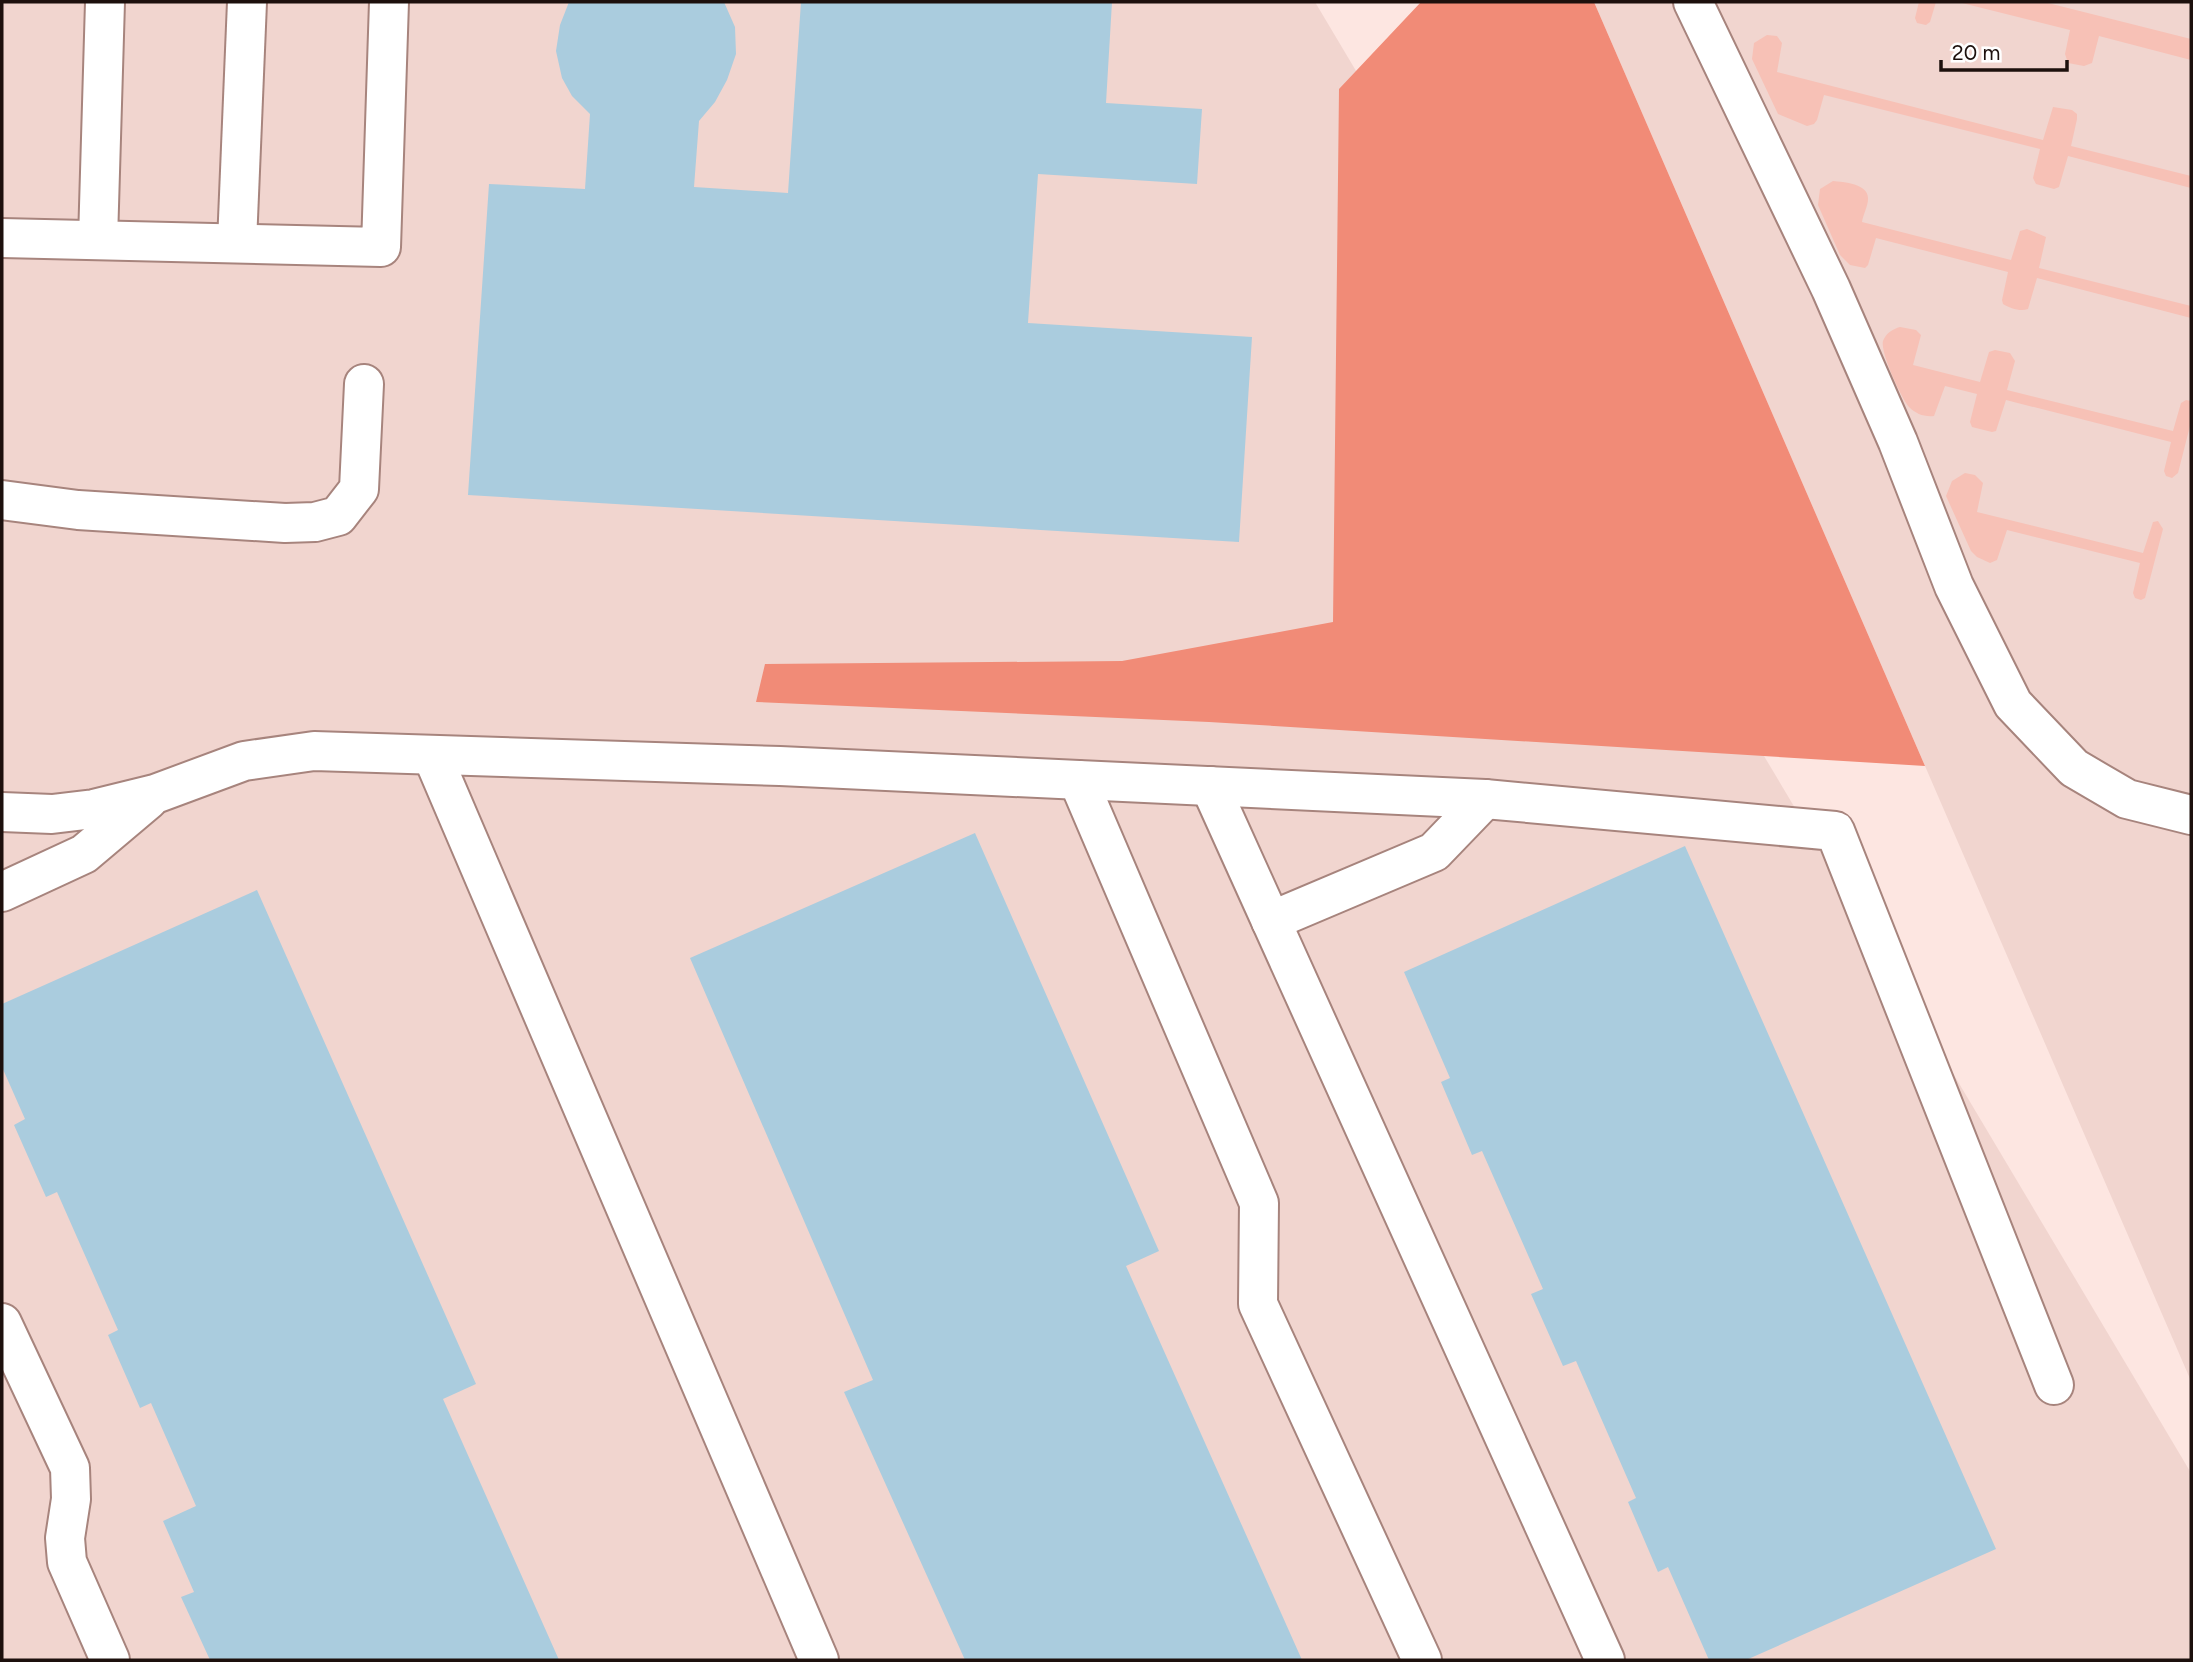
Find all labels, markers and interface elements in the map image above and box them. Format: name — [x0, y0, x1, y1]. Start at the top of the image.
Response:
scale bar — [1941, 28, 2067, 72]
text: 20 m — [1952, 40, 2000, 65]

